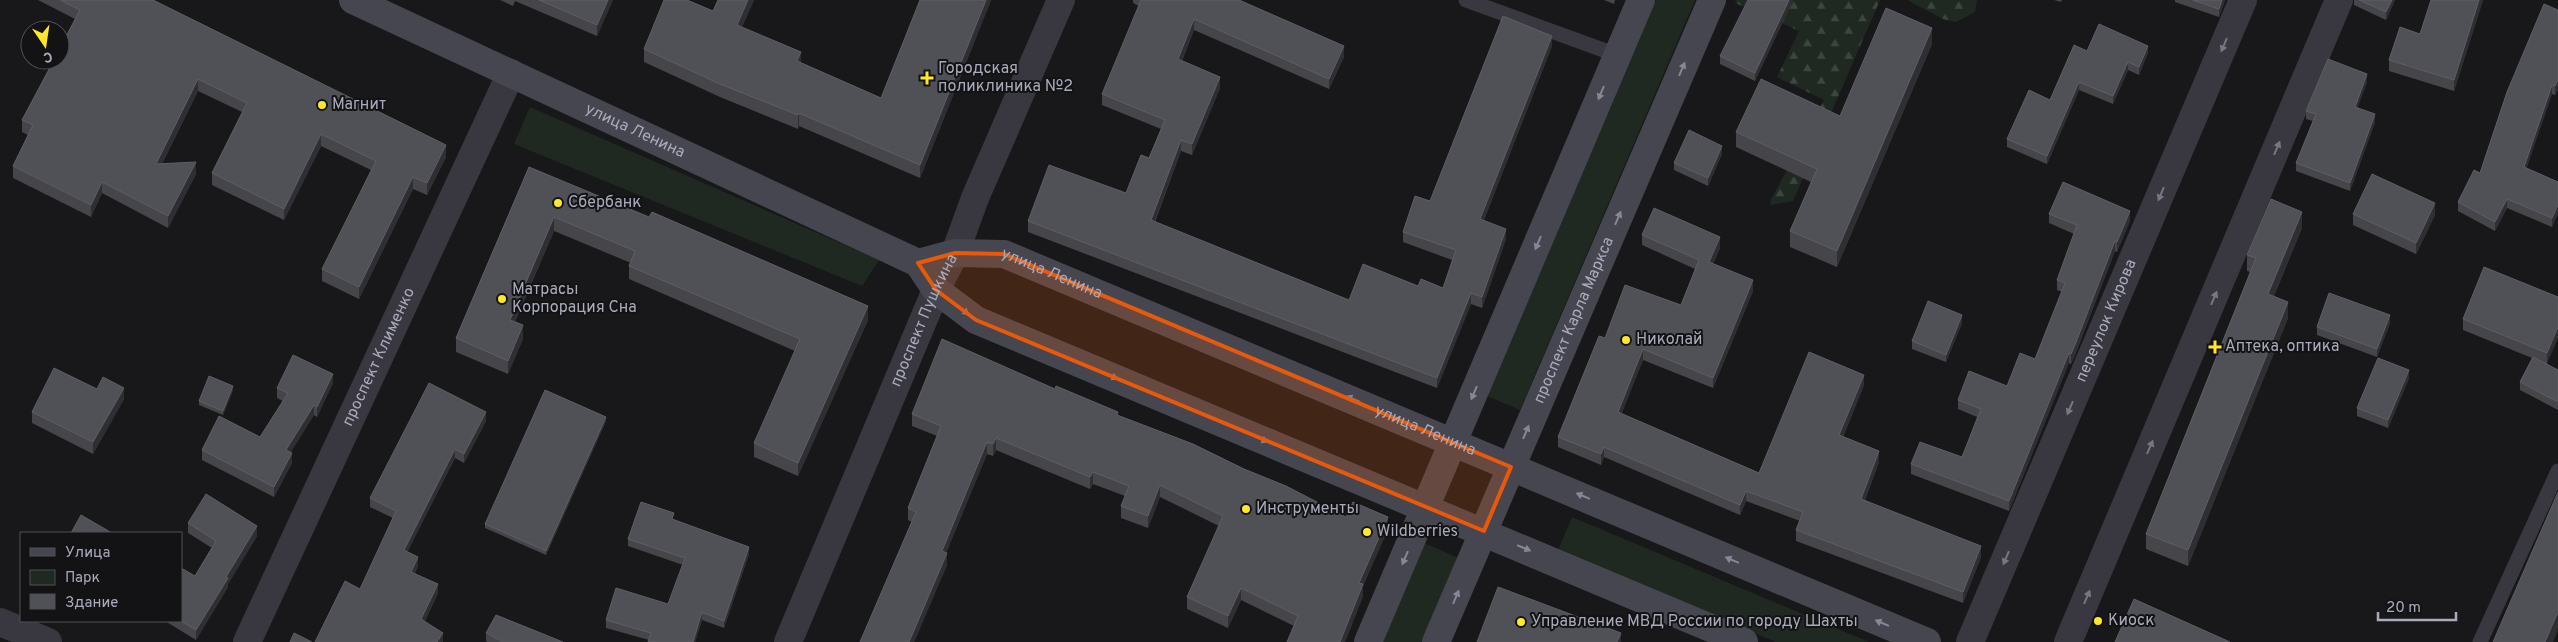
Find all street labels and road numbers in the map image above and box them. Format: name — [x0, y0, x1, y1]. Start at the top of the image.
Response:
street label: улица Ленина — [582, 99, 688, 163]
street label: проспект Карла Маркса — [1530, 234, 1619, 407]
street label: улица Ленина — [998, 244, 1105, 304]
street label: проспект Пушкина — [886, 251, 963, 390]
street label: переулок Кирова — [2072, 256, 2142, 385]
street label: проспект Клименко — [338, 284, 420, 430]
street label: улица Ленина — [1371, 401, 1479, 461]

